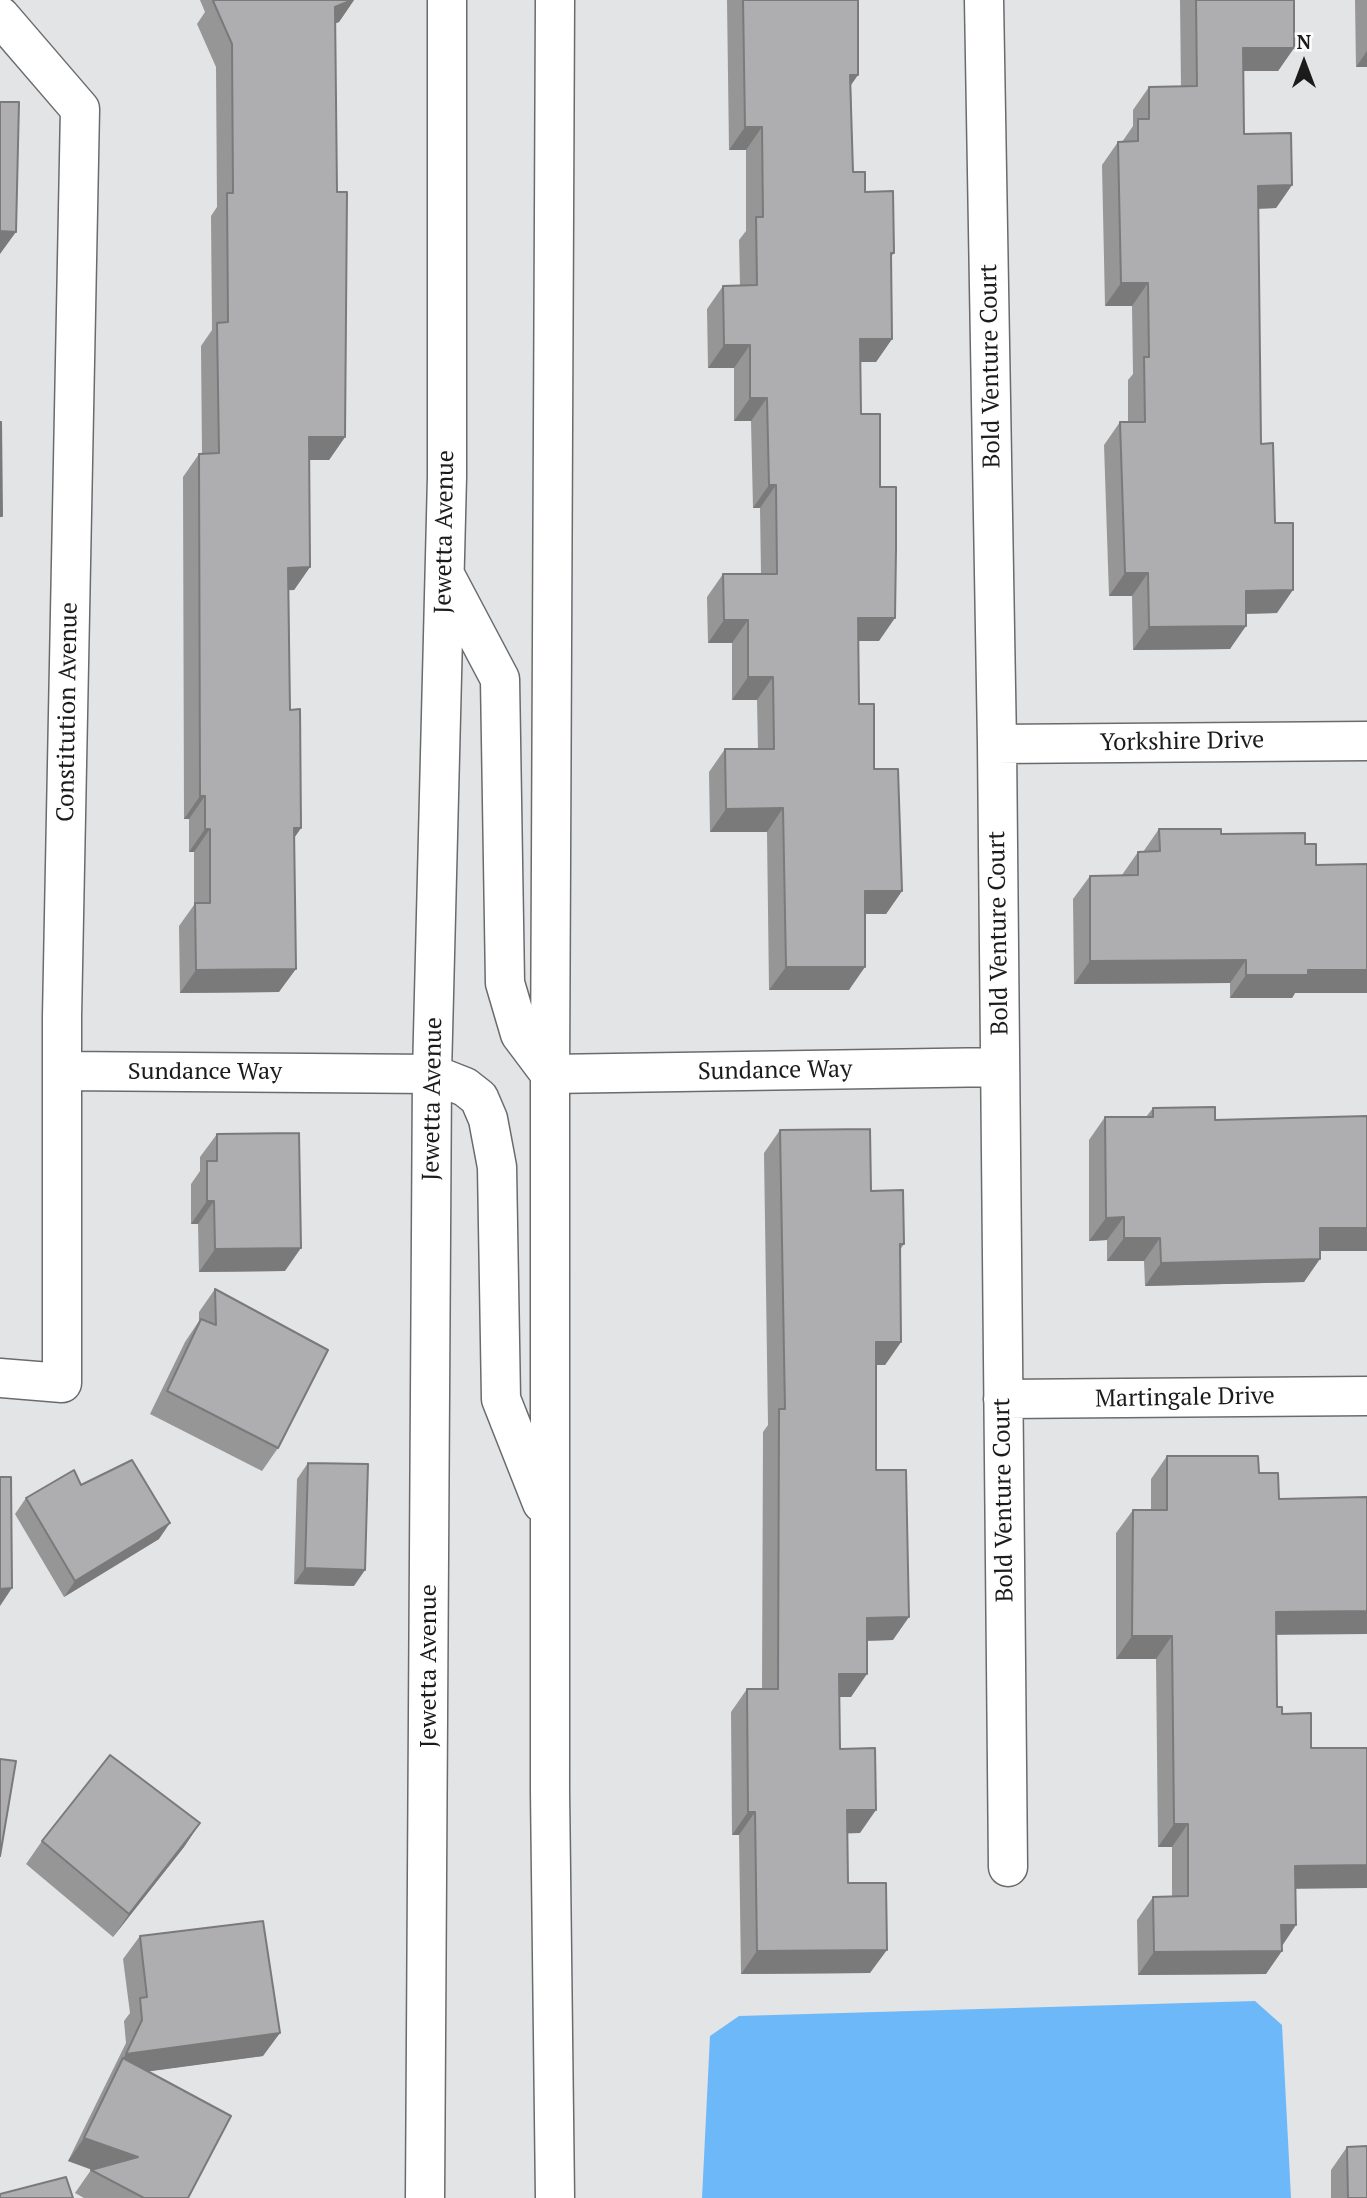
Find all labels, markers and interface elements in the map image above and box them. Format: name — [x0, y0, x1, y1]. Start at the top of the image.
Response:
north arrow — [1269, 28, 1339, 98]
text: N — [1297, 29, 1311, 54]
street label: Bold Venture Court — [975, 263, 1007, 469]
street label: Jewetta Avenue — [429, 450, 461, 614]
street label: Constitution Avenue — [52, 602, 84, 822]
street label: Yorkshire Drive — [1100, 726, 1264, 758]
street label: Bold Venture Court — [983, 830, 1015, 1036]
street label: Jewetta Avenue — [417, 1017, 449, 1181]
street label: Sundance Way — [698, 1055, 852, 1087]
street label: Sundance Way — [128, 1058, 282, 1086]
street label: Martingale Drive — [1095, 1382, 1275, 1414]
street label: Bold Venture Court — [988, 1397, 1020, 1603]
street label: Jewetta Avenue — [415, 1584, 443, 1748]

